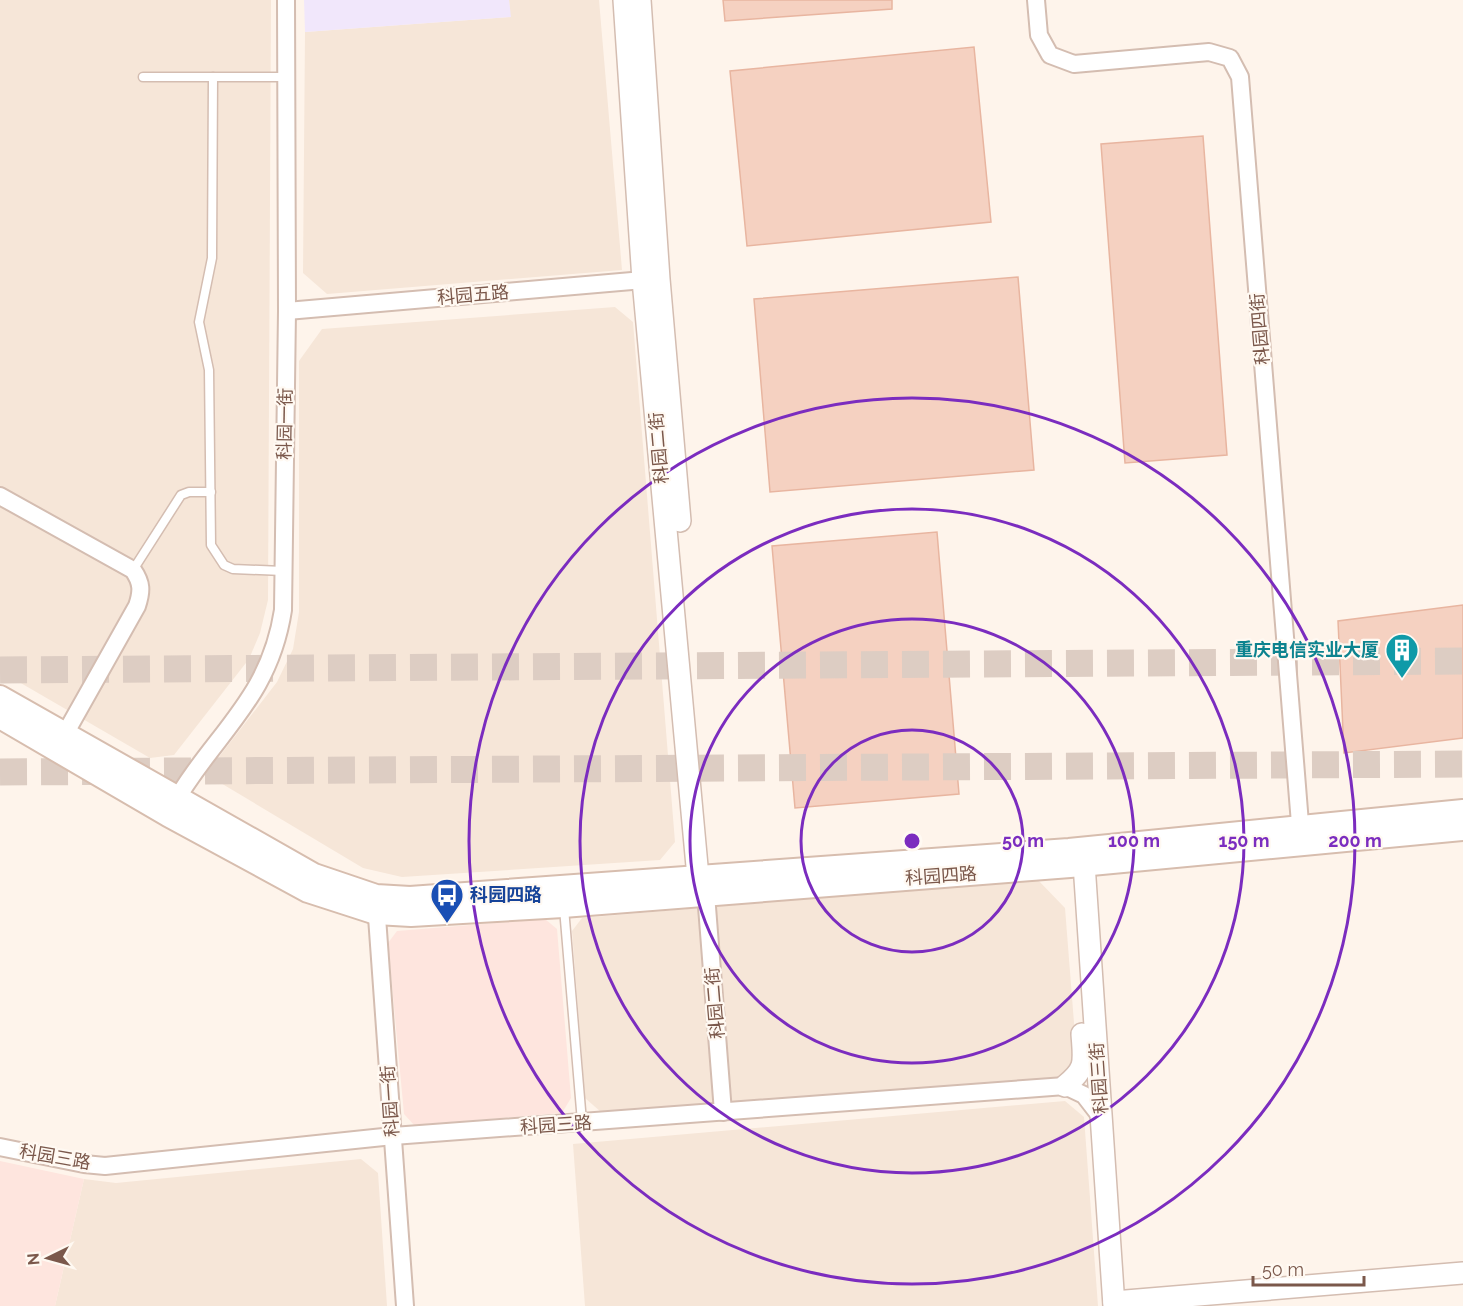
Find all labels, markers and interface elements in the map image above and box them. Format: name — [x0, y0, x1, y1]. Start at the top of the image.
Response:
street label: 科园五路 — [436, 281, 510, 308]
street label: 科园四街 — [1246, 292, 1273, 366]
street label: 科园一街 — [273, 388, 296, 460]
street label: 科园二街 — [645, 411, 672, 485]
building icon: 重庆电信实业大厦 — [1384, 632, 1420, 679]
place label: 重庆电信实业大厦 — [1235, 639, 1379, 660]
text: 50 m — [1002, 830, 1044, 851]
text: 100 m — [1108, 830, 1160, 851]
text: 150 m — [1219, 830, 1270, 851]
text: 200 m — [1328, 830, 1382, 851]
centre of rings — [902, 831, 922, 851]
street label: 科园四路 — [904, 863, 978, 888]
bus stop icon: 科园四路 — [429, 877, 465, 924]
place label: 科园四路 — [470, 884, 542, 905]
street label: 科园二街 — [701, 966, 728, 1040]
street label: 科园三街 — [1086, 1041, 1111, 1115]
street label: 科园一街 — [377, 1064, 402, 1138]
street label: 科园三路 — [519, 1112, 593, 1137]
street label: 科园三路 — [18, 1140, 92, 1173]
north arrow — [18, 1228, 78, 1288]
scale bar — [1253, 1249, 1364, 1287]
text: N — [24, 1252, 44, 1266]
text: 50 m — [1262, 1259, 1304, 1280]

